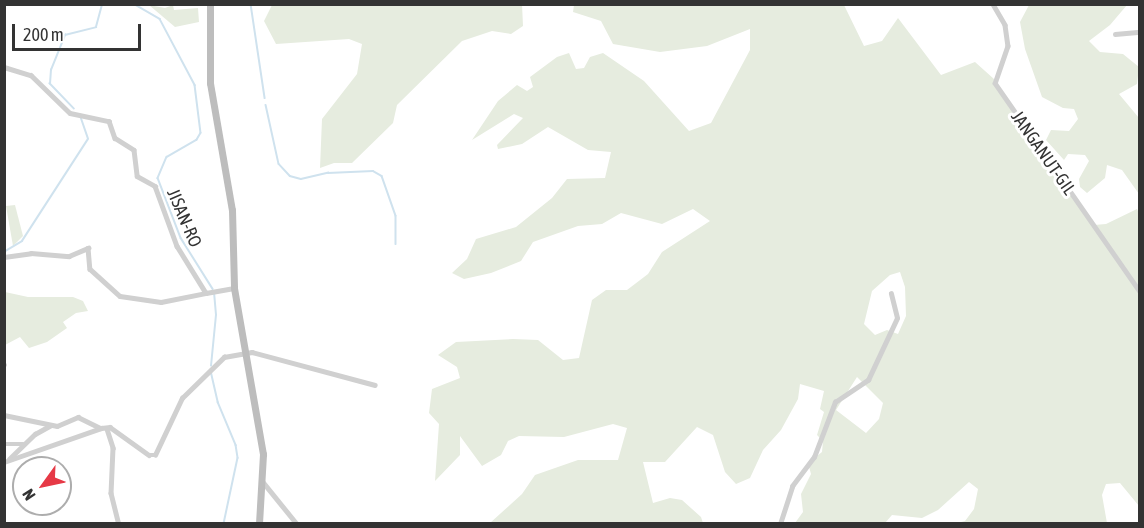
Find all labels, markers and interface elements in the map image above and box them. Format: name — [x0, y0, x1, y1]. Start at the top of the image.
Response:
scale bar — [15, 12, 144, 50]
text: 200 m — [23, 24, 64, 45]
street label: JANGANUT-GIL — [1006, 107, 1080, 199]
street label: JISAN-RO — [162, 186, 206, 250]
north arrow — [12, 456, 72, 516]
text: N — [18, 486, 39, 504]

